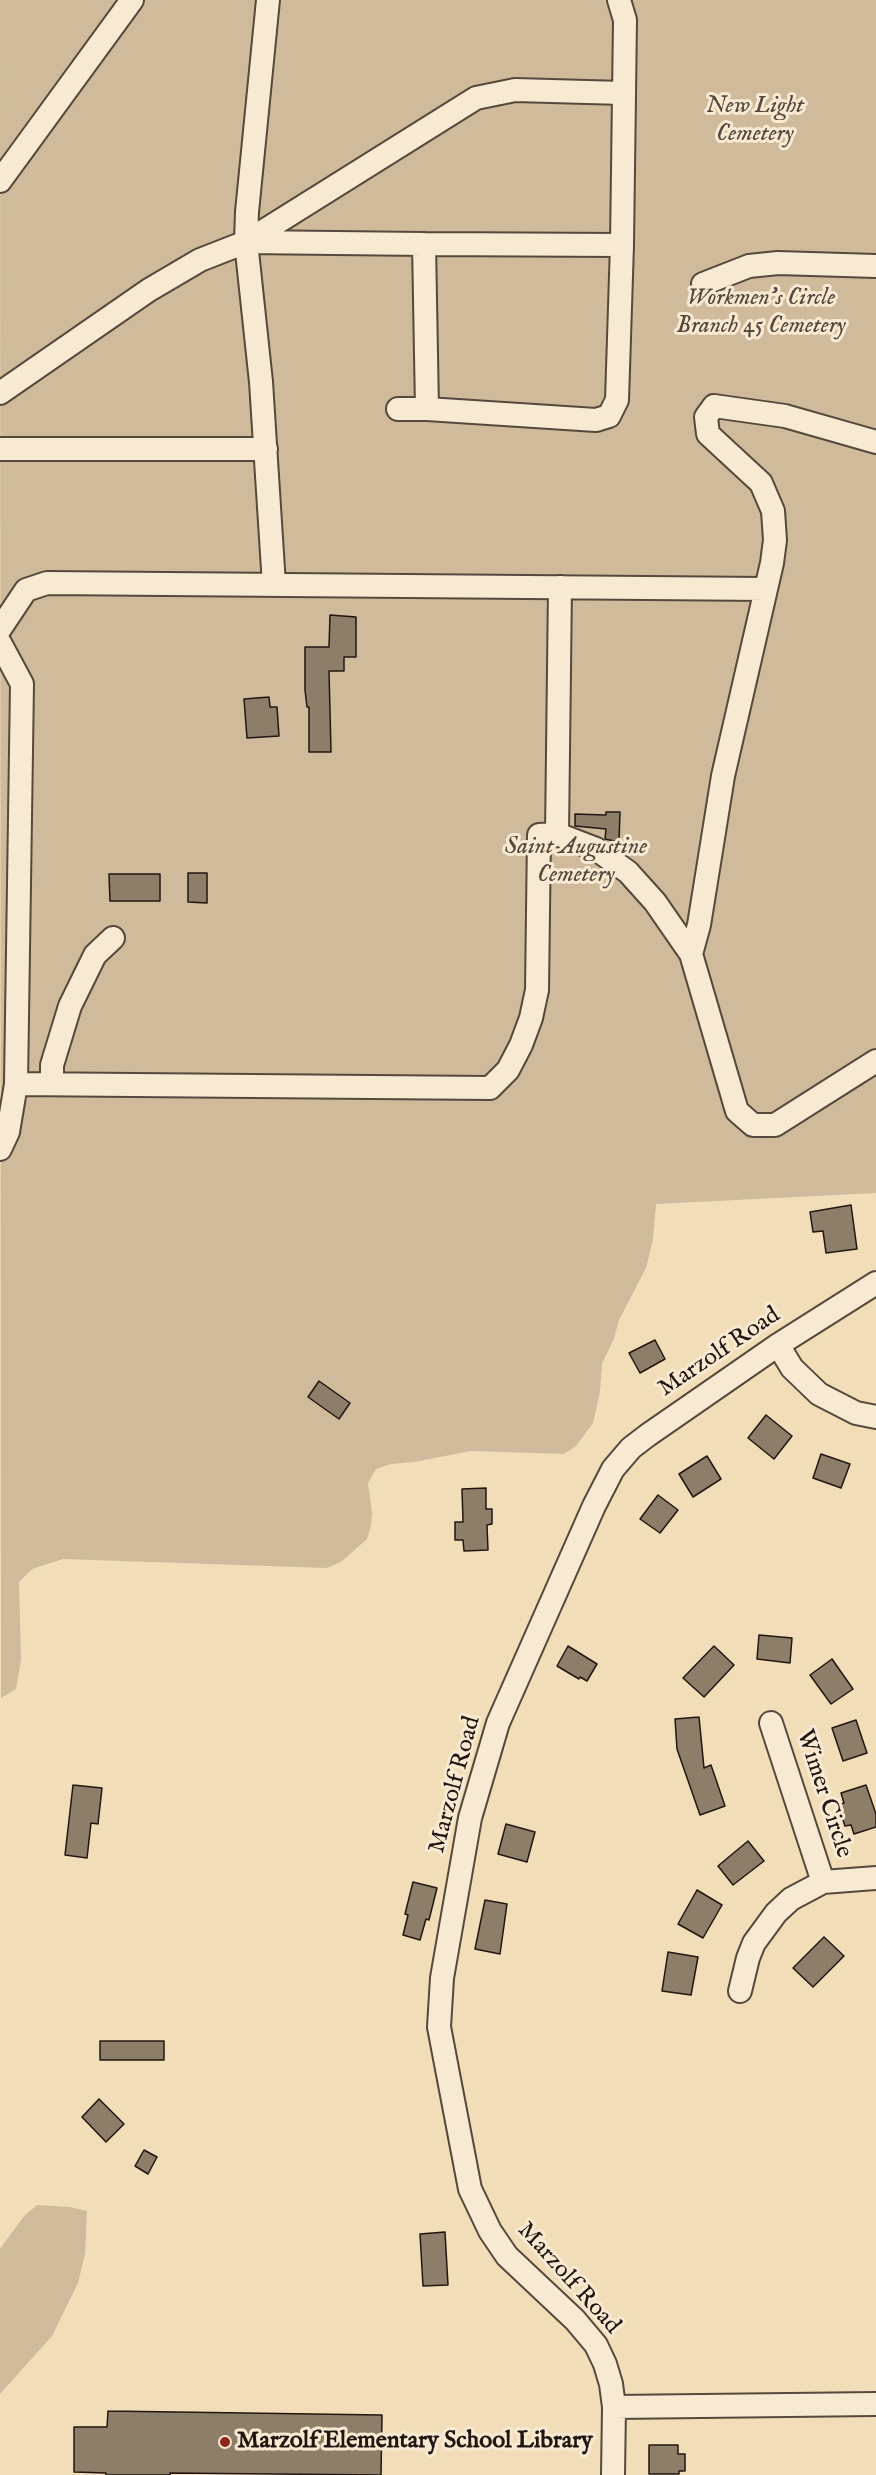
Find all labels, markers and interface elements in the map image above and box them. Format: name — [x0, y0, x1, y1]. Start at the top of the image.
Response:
park label: New Light Cemetery — [706, 93, 804, 149]
park label: Workmen's Circle Branch 45 Cemetery — [676, 285, 846, 341]
park label: Saint Augustine Cemetery — [505, 834, 647, 890]
street label: Marzolf Road — [654, 1302, 786, 1404]
street label: Marzolf Road — [424, 1713, 488, 1857]
street label: Wimer Circle — [789, 1726, 857, 1862]
street label: Marzolf Road — [510, 2217, 626, 2341]
place label: Marzolf Elementary School Library — [237, 2428, 593, 2456]
marker: Marzolf Elementary School Library — [218, 2435, 232, 2449]

